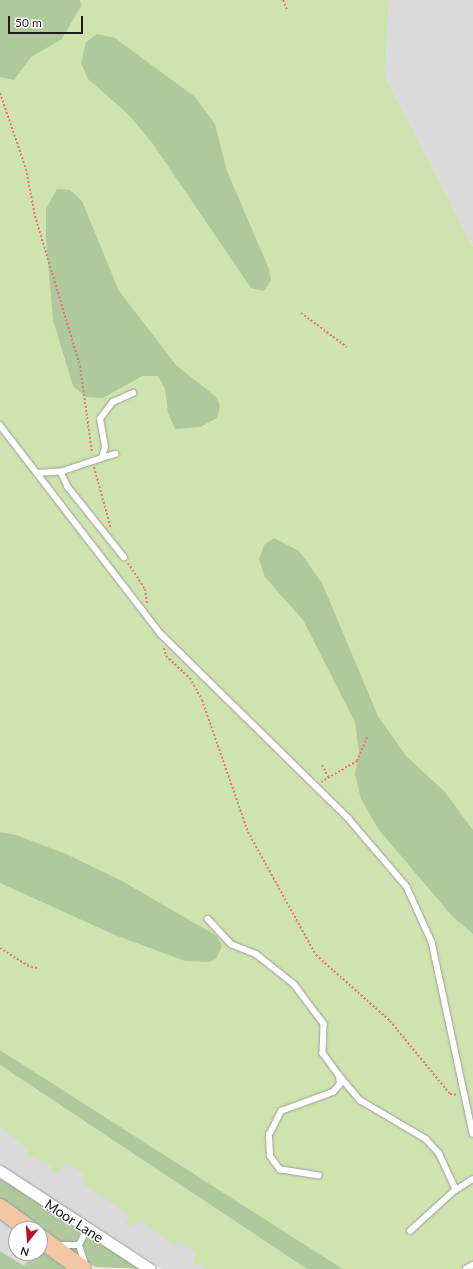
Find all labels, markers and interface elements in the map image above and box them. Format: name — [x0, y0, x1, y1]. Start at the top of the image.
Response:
scale bar — [10, 8, 85, 34]
text: 50 m — [15, 15, 42, 30]
street label: Moor Lane — [41, 1196, 107, 1246]
north arrow — [8, 1221, 48, 1261]
text: N — [19, 1245, 31, 1259]

